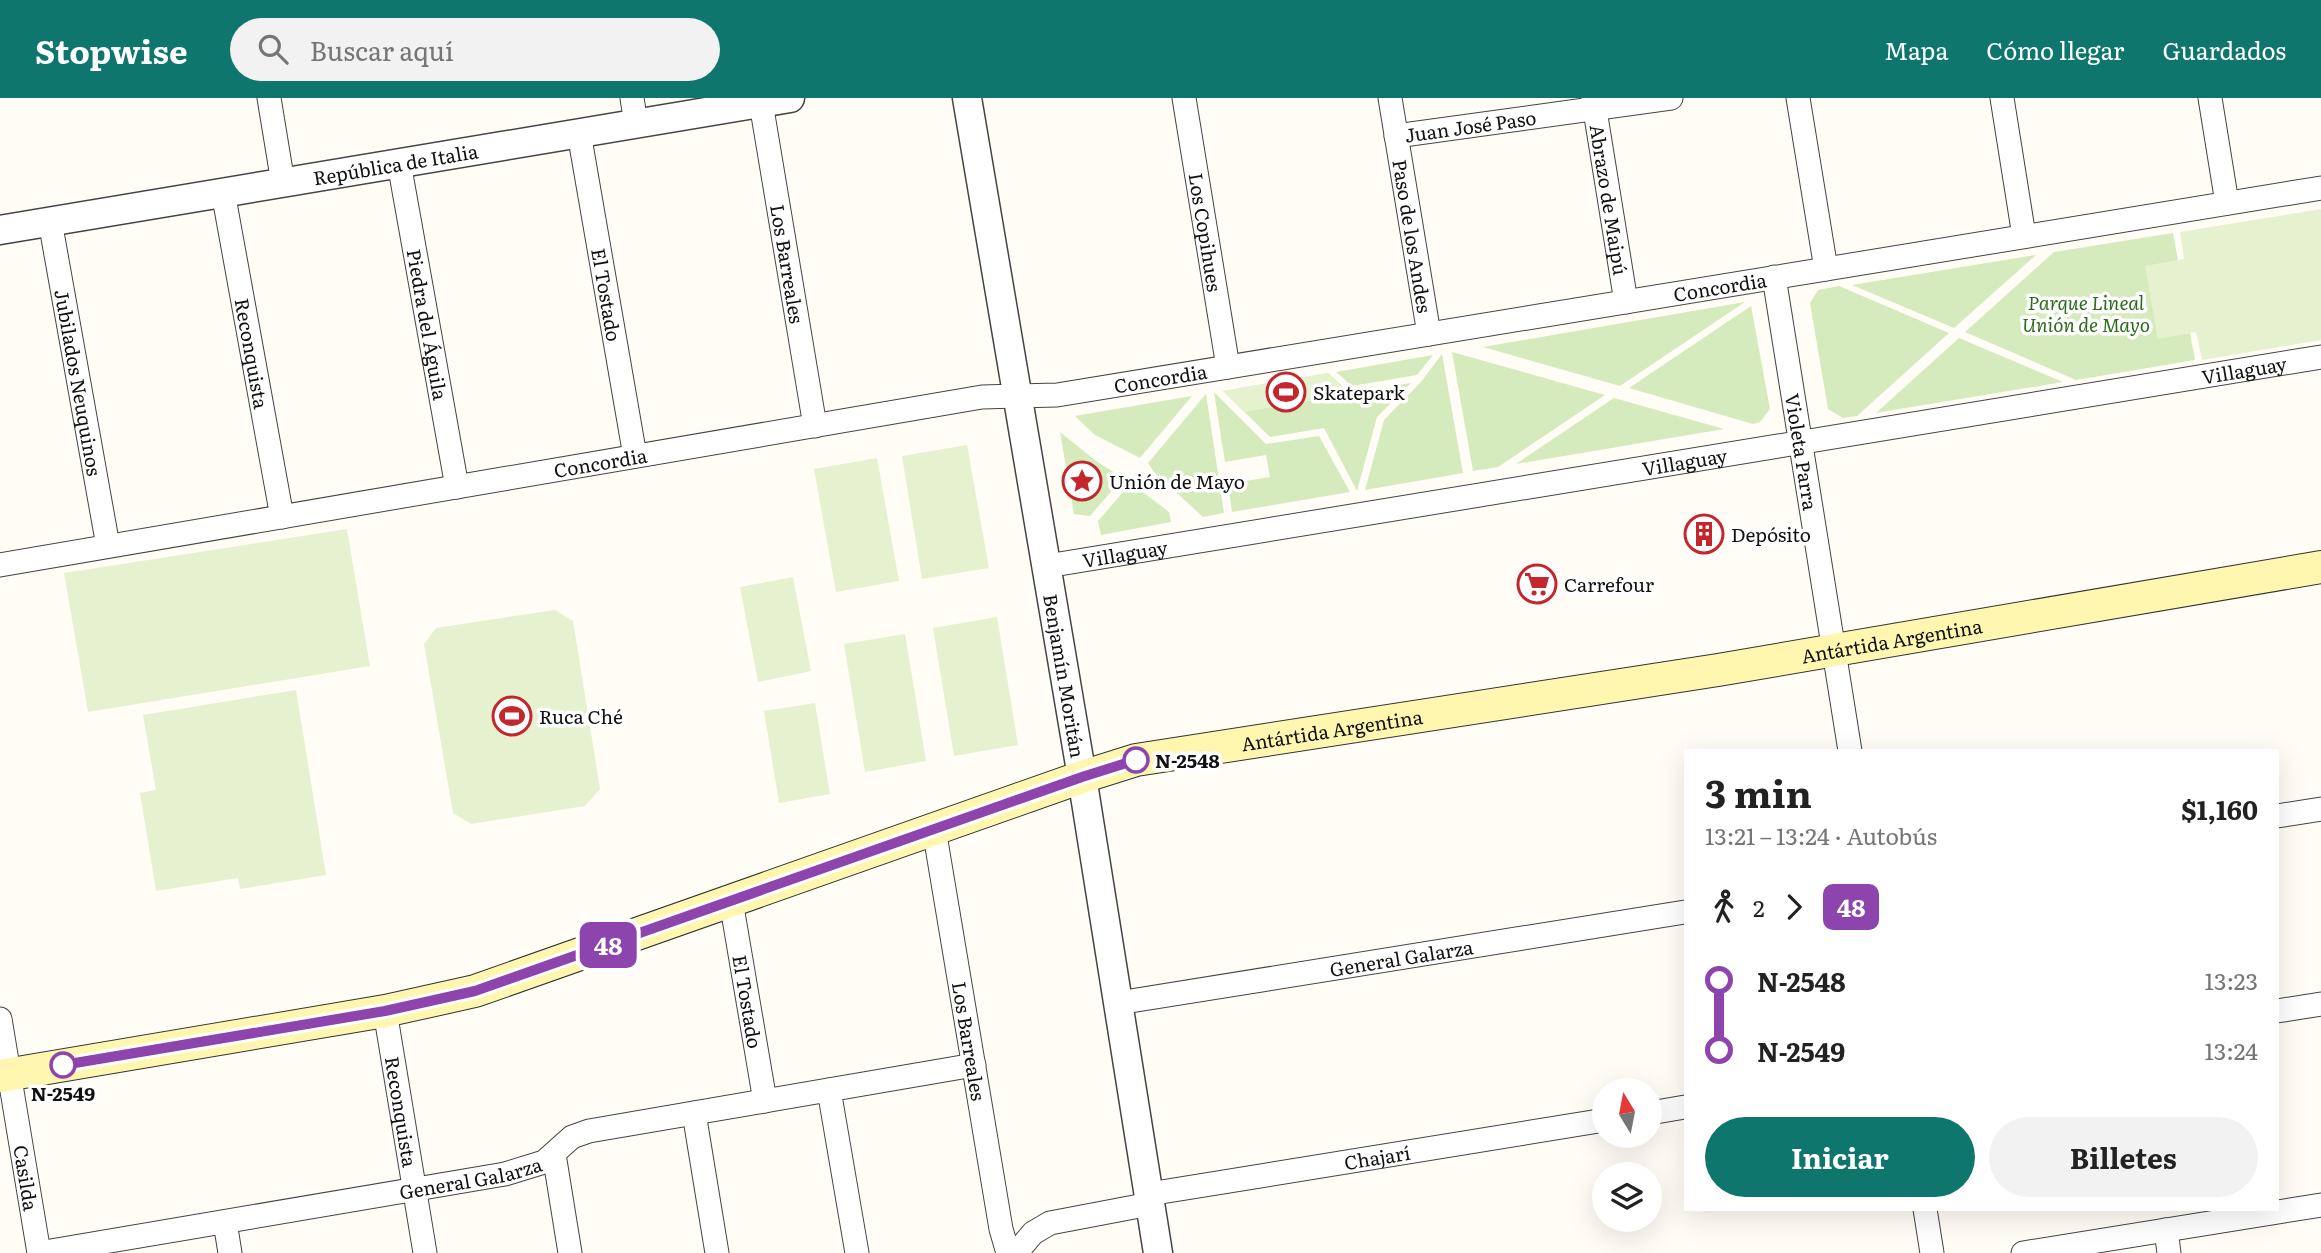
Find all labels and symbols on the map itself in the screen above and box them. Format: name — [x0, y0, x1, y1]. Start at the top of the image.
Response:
street label: Juan José Paso — [1403, 103, 1538, 149]
street label: Abrazo de Maipú — [1583, 122, 1635, 277]
street label: República de Italia — [311, 136, 481, 191]
street label: Paso de los Andes — [1386, 157, 1439, 315]
street label: Los Copihues — [1182, 171, 1230, 294]
street label: Los Barreales — [764, 202, 812, 326]
street label: El Tostado — [585, 246, 629, 343]
street label: Piedra del Águila — [401, 247, 455, 403]
street label: Concordia — [1671, 265, 1769, 308]
street label: Jubilados Neuquinos — [48, 287, 109, 478]
park label: Parque Lineal Unión de Mayo — [2022, 288, 2150, 338]
street label: Reconquista — [229, 296, 276, 412]
street label: Villaguay — [2199, 349, 2289, 390]
street label: Concordia — [1112, 357, 1210, 399]
sports icon: Skatepark — [1265, 371, 1307, 413]
place label: Skatepark — [1313, 378, 1405, 406]
street label: Violeta Parra — [1779, 391, 1825, 513]
street label: Concordia — [552, 440, 650, 484]
street label: Villaguay — [1640, 441, 1729, 482]
place icon: Unión de Mayo — [1061, 460, 1103, 502]
place label: Unión de Mayo — [1109, 467, 1245, 495]
building icon: Depósito — [1683, 513, 1725, 555]
place label: Depósito — [1731, 520, 1811, 548]
street label: Villaguay — [1080, 532, 1170, 574]
supermarket icon: Carrefour — [1516, 563, 1558, 605]
place label: Carrefour — [1564, 570, 1654, 598]
street label: Benjamín Moritán — [1037, 592, 1093, 760]
street label: Antártida Argentina — [1799, 611, 1985, 670]
sports icon: Ruca Ché — [491, 695, 533, 737]
place label: Ruca Ché — [539, 702, 623, 730]
street label: Antártida Argentina — [1239, 702, 1425, 758]
place label: N-2548 — [1155, 746, 1220, 774]
marker: N-2548 — [1123, 747, 1149, 773]
line badge: 48 — [576, 922, 640, 968]
street label: General Galarza — [1328, 932, 1476, 983]
street label: El Tostado — [726, 953, 770, 1050]
street label: Los Barreales — [946, 979, 993, 1103]
marker: N-2549 — [50, 1052, 76, 1078]
street label: Reconquista — [379, 1054, 425, 1170]
north arrow — [1592, 1078, 1662, 1148]
place label: N-2549 — [31, 1079, 95, 1107]
street label: Chajarí — [1342, 1138, 1412, 1176]
street label: Casilda — [7, 1143, 46, 1213]
street label: General Galarza — [397, 1149, 546, 1206]

